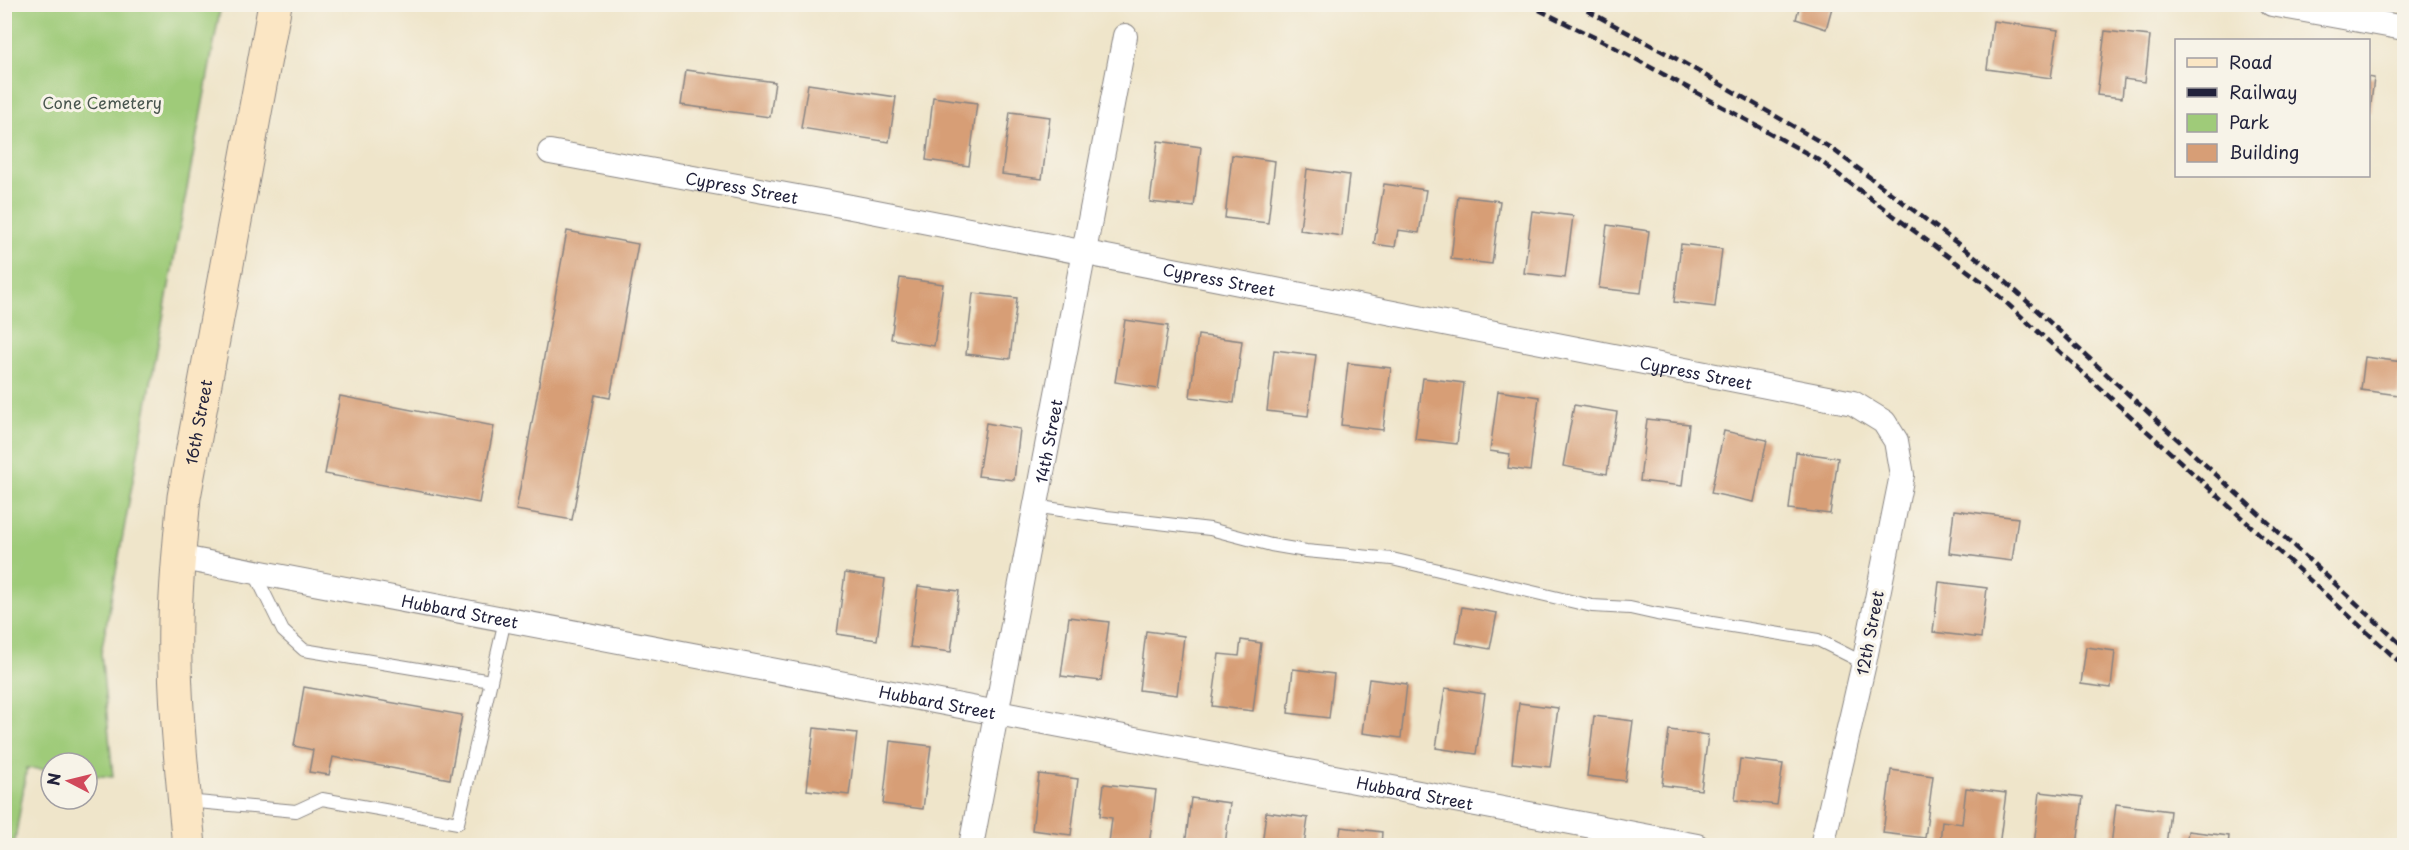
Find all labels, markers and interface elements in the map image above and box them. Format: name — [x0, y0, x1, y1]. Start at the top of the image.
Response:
legend — [2175, 39, 2370, 177]
text: Road — [2229, 48, 2273, 75]
text: Railway — [2229, 78, 2297, 105]
park label: Cone Cemetery — [42, 90, 162, 114]
text: Park — [2229, 108, 2269, 135]
text: Building — [2229, 138, 2299, 165]
street label: Cypress Street — [684, 165, 800, 209]
street label: Cypress Street — [1161, 256, 1278, 302]
street label: Cypress Street — [1638, 350, 1755, 395]
street label: 16th Street — [178, 377, 218, 467]
street label: 14th Street — [1028, 397, 1068, 485]
street label: Hubbard Street — [400, 588, 521, 634]
street label: 12th Street — [1849, 588, 1889, 678]
street label: Hubbard Street — [877, 679, 998, 724]
north arrow — [39, 751, 99, 811]
street label: Hubbard Street — [1354, 770, 1476, 815]
text: N — [40, 771, 66, 787]

